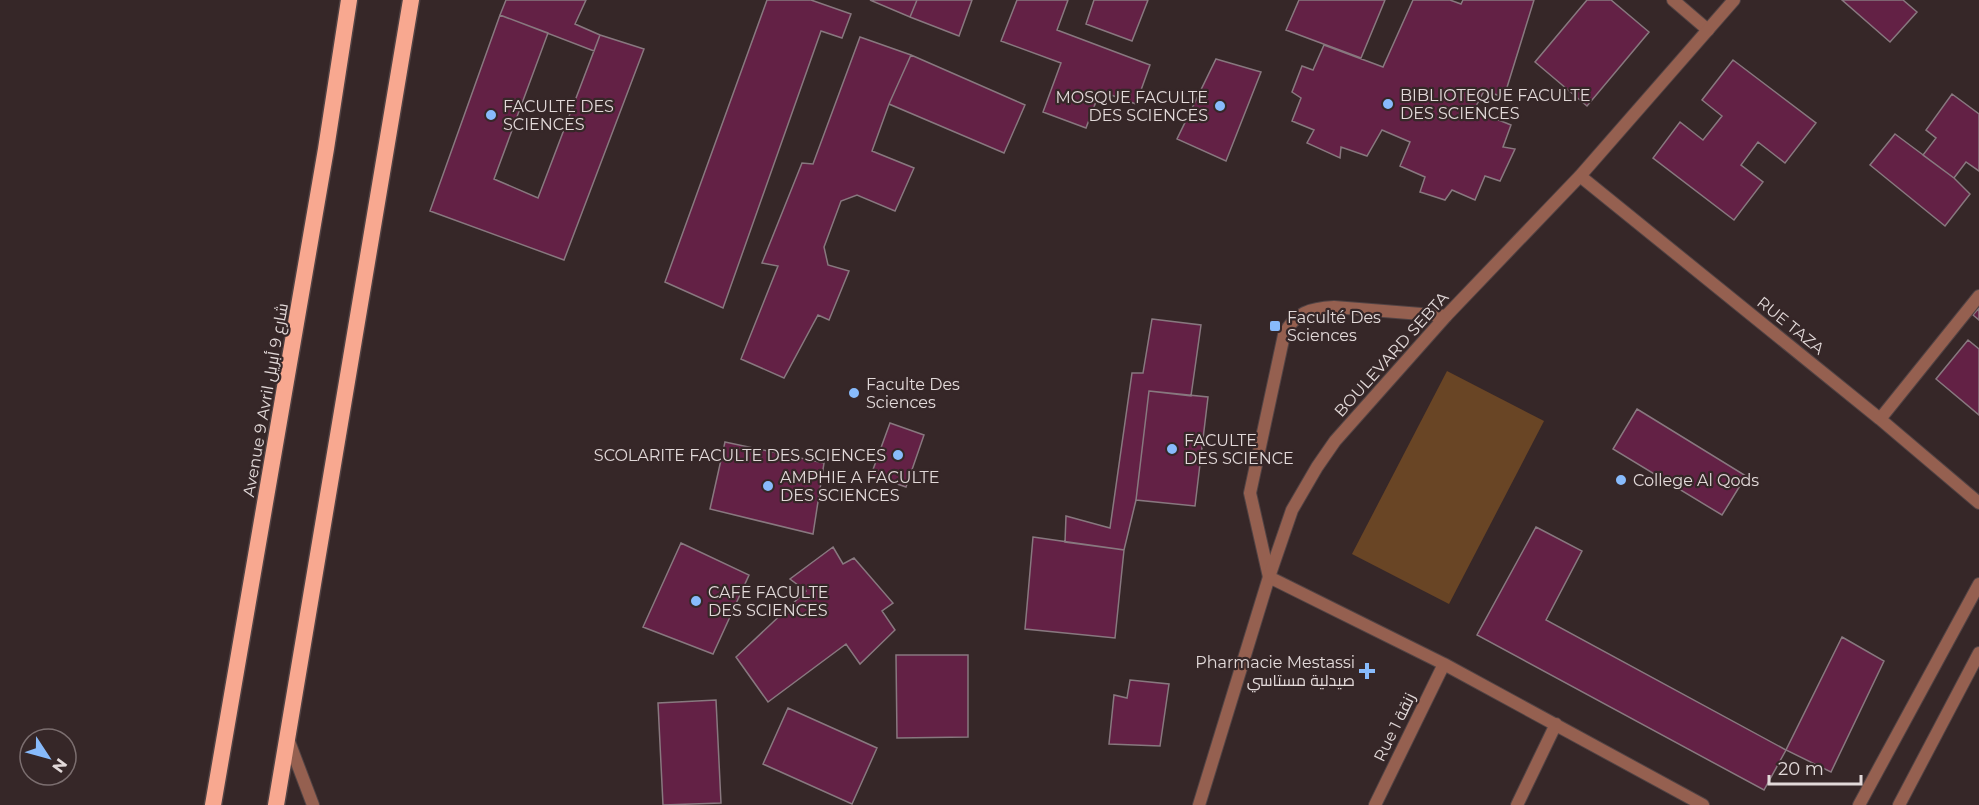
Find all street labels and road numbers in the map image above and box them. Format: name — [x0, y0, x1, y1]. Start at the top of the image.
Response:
street label: BOULEVARD SEBTA — [1330, 288, 1453, 421]
street label: RUE TAZA — [1753, 292, 1829, 359]
street label: Avenue 9 Avril شارع 9 أبريل — [239, 302, 294, 499]
street label: Rue 1 زنقة — [1370, 690, 1419, 765]

